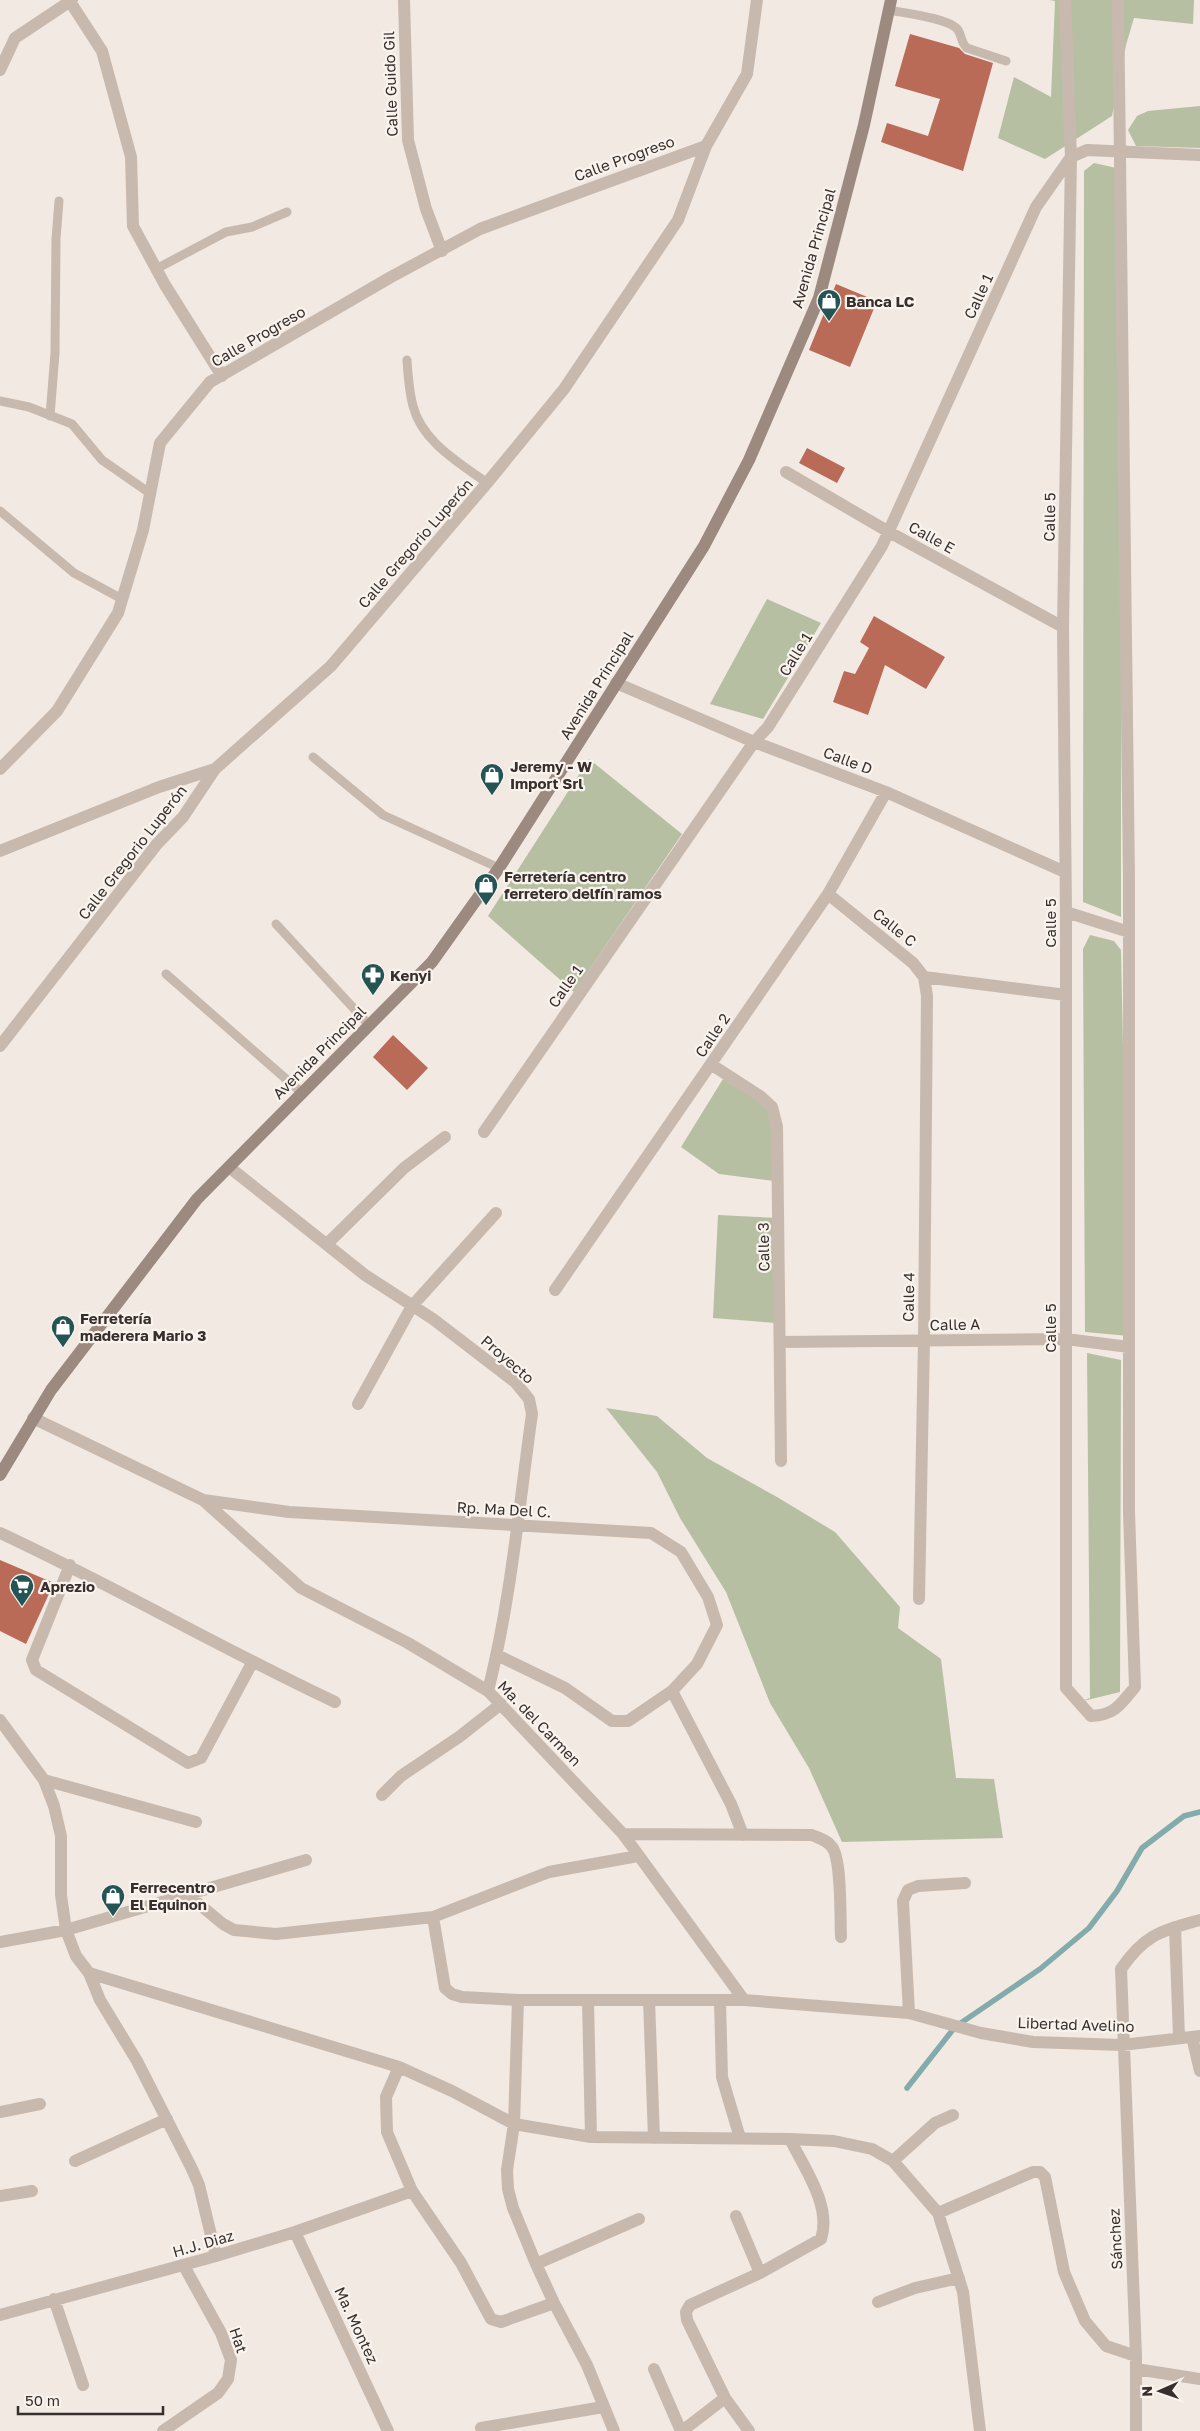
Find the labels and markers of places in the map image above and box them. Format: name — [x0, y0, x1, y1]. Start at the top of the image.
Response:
shop icon: Banca LC — [816, 288, 842, 322]
place label: Banca LC — [846, 292, 915, 310]
place label: Jeremy - W Import Srl — [510, 757, 592, 792]
shop icon: Jeremy - W Import Srl — [479, 762, 505, 796]
place label: Ferretería centro ferretero delfín ramos — [504, 867, 662, 902]
shop icon: Ferretería centro ferretero delfín ramos — [473, 872, 499, 906]
pharmacy icon: Kenyi — [360, 962, 386, 996]
place label: Kenyi — [390, 966, 431, 984]
place label: Ferretería maderera Mario 3 — [80, 1309, 206, 1344]
shop icon: Ferretería maderera Mario 3 — [50, 1314, 76, 1348]
supermarket icon: Aprezio — [9, 1573, 35, 1607]
place label: Aprezio — [40, 1577, 95, 1595]
place label: Ferrecentro El Equinon — [130, 1878, 215, 1913]
shop icon: Ferrecentro El Equinon — [100, 1883, 126, 1917]

